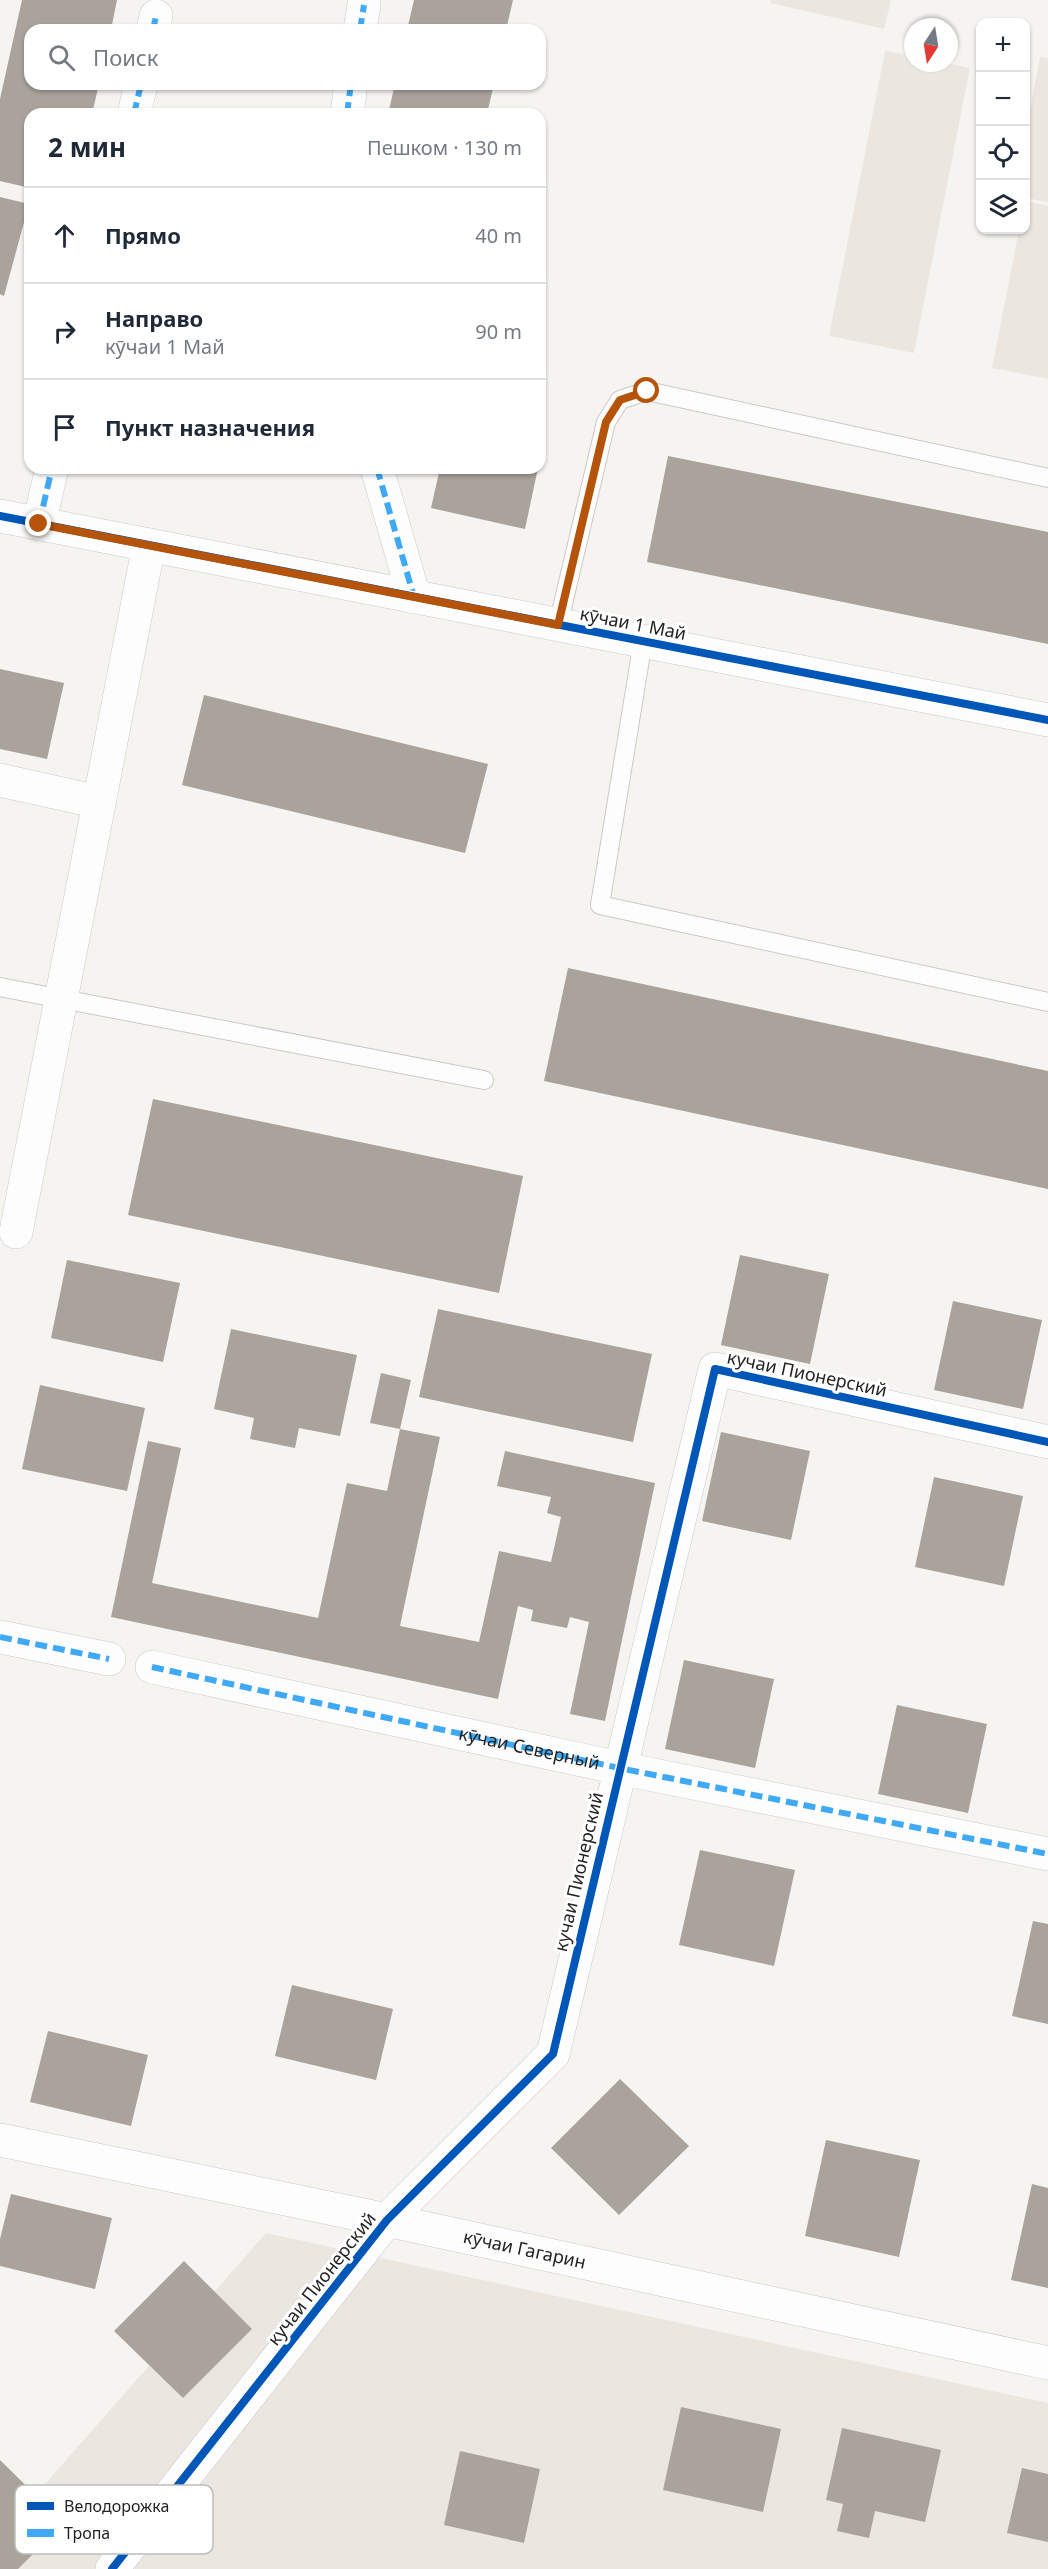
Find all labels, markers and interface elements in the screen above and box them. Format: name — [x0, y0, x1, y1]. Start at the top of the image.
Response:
north arrow — [904, 18, 958, 72]
map controls — [976, 18, 1030, 234]
button: + — [976, 18, 1030, 72]
search box — [24, 24, 546, 90]
icon: search — [45, 41, 78, 74]
text: Поиск — [93, 42, 158, 72]
button: − — [976, 72, 1030, 126]
button: locate — [976, 126, 1030, 180]
text: 2 мин — [48, 129, 126, 165]
text: Пешком · 130 m — [367, 134, 522, 161]
button: layers — [976, 180, 1030, 234]
icon: ahead — [48, 219, 81, 252]
text: Прямо — [105, 220, 181, 250]
text: 40 m — [475, 222, 522, 249]
text: Направо — [105, 303, 203, 333]
icon: right — [48, 315, 81, 348]
text: 90 m — [475, 318, 522, 345]
text: кӯчаи 1 Май — [105, 333, 225, 360]
route start — [633, 377, 659, 403]
icon: arrive — [48, 411, 81, 444]
text: Пункт назначения — [105, 412, 315, 442]
route end — [25, 510, 51, 536]
street label: кӯчаи 1 Май — [578, 601, 688, 645]
street label: кучаи Пионерский — [725, 1344, 889, 1402]
street label: кӯчаи Северный — [457, 1721, 602, 1775]
street label: кучаи Пионерский — [548, 1790, 608, 1954]
street label: кучаи Пионерский — [262, 2207, 381, 2350]
street label: кӯчаи Гагарин — [461, 2224, 588, 2274]
legend — [15, 2485, 213, 2554]
text: Велодорожка — [64, 2495, 169, 2517]
text: Тропа — [64, 2522, 110, 2544]

